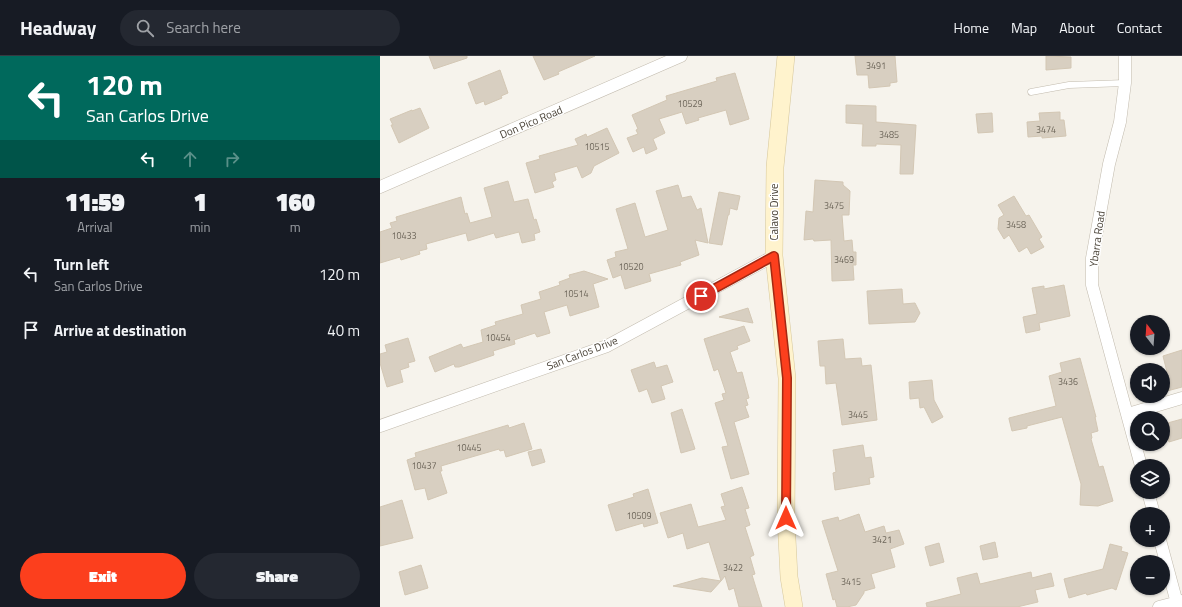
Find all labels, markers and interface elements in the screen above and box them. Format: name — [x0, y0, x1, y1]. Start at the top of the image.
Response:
search box — [120, 10, 400, 46]
text: Headway — [20, 13, 96, 42]
text: Search here — [166, 16, 241, 39]
icon: search — [134, 17, 156, 39]
text: Home — [954, 17, 989, 38]
text: Map — [1011, 17, 1037, 38]
text: About — [1059, 17, 1095, 38]
text: Contact — [1117, 17, 1162, 38]
house number: 3491 — [866, 59, 886, 72]
text: 120 m — [86, 63, 163, 106]
icon: left — [20, 72, 72, 124]
house number: 10529 — [677, 97, 703, 110]
street label: Don Pico Road — [497, 101, 565, 142]
text: San Carlos Drive — [86, 102, 209, 129]
house number: 3474 — [1036, 123, 1056, 136]
house number: 3485 — [879, 128, 899, 141]
house number: 10515 — [584, 140, 610, 153]
icon: left — [137, 148, 159, 170]
icon: ahead — [179, 148, 201, 170]
icon: right — [221, 148, 243, 170]
street label: Calavo Drive — [766, 183, 782, 240]
text: 11:59 — [65, 184, 125, 220]
text: 1 — [193, 184, 207, 220]
text: 160 — [275, 184, 315, 220]
house number: 3475 — [824, 199, 844, 212]
street label: Ybarra Road — [1085, 210, 1109, 268]
text: Arrival — [77, 217, 112, 237]
text: min — [190, 217, 210, 237]
text: m — [290, 217, 301, 237]
house number: 3458 — [1006, 218, 1026, 231]
house number: 10433 — [391, 229, 417, 242]
text: Turn left — [54, 253, 109, 276]
house number: 3469 — [834, 253, 854, 266]
house number: 10520 — [618, 260, 644, 273]
icon: left — [20, 263, 42, 285]
text: 120 m — [319, 263, 360, 286]
text: San Carlos Drive — [54, 276, 143, 296]
pin — [684, 279, 718, 313]
icon: arrive — [690, 285, 712, 307]
house number: 10514 — [563, 287, 589, 300]
north arrow — [1130, 315, 1170, 355]
map controls — [1130, 315, 1170, 595]
icon: arrive — [20, 319, 42, 341]
text: Arrive at destination — [54, 319, 187, 342]
text: 40 m — [327, 319, 360, 342]
house number: 10454 — [485, 331, 511, 344]
street label: San Carlos Drive — [544, 332, 620, 374]
button: sound — [1130, 363, 1170, 403]
house number: 3436 — [1058, 375, 1078, 388]
house number: 3445 — [848, 408, 868, 421]
button: search — [1130, 411, 1170, 451]
house number: 10445 — [456, 441, 482, 454]
house number: 10437 — [411, 459, 437, 472]
button: layers — [1130, 459, 1170, 499]
position arrow — [765, 497, 807, 539]
button: + — [1130, 507, 1170, 547]
house number: 10509 — [626, 509, 652, 522]
house number: 3421 — [872, 533, 892, 546]
button: Exit — [20, 553, 186, 599]
button: Share — [194, 553, 360, 599]
button: − — [1130, 555, 1170, 595]
house number: 3422 — [723, 561, 743, 574]
house number: 3415 — [841, 575, 861, 588]

